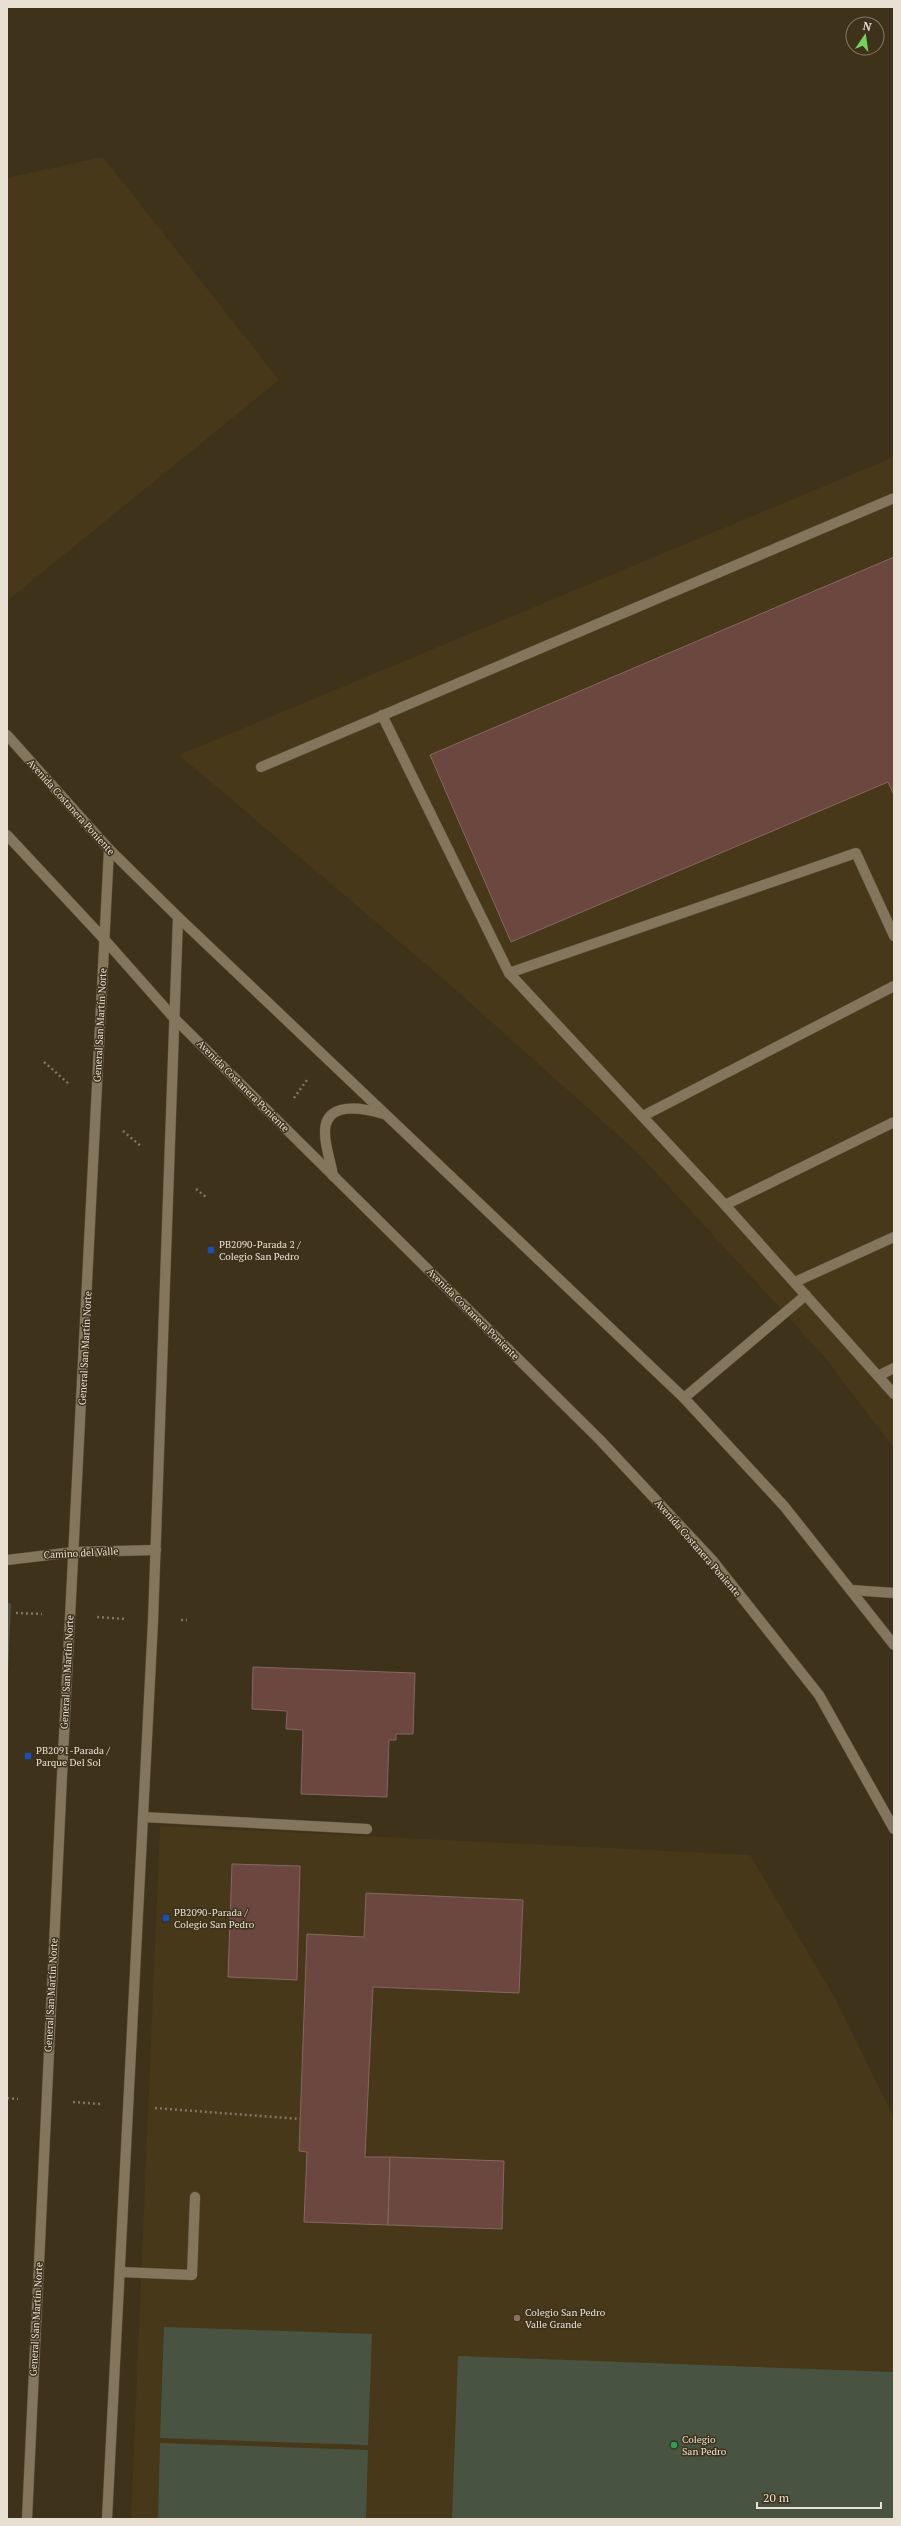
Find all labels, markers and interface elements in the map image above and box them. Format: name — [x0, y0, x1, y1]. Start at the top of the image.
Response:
north arrow — [845, 16, 885, 56]
text: N — [862, 18, 874, 34]
street label: Avenida Costanera Poniente — [24, 756, 118, 858]
street label: General San Martín Norte — [91, 968, 109, 1082]
street label: Avenida Costanera Poniente — [194, 1037, 292, 1135]
place label: PB2090-Parada 2 / Colegio San Pedro — [219, 1238, 301, 1263]
marker: PB2090-Parada 2 / Colegio San Pedro — [206, 1245, 216, 1255]
street label: Avenida Costanera Poniente — [424, 1265, 522, 1363]
street label: General San Martín Norte — [76, 1291, 94, 1405]
street label: Avenida Costanera Poniente — [652, 1497, 744, 1599]
street label: Camino del Valle — [43, 1545, 119, 1561]
street label: General San Martín Norte — [58, 1615, 76, 1729]
place label: PB2091-Parada / Parque Del Sol — [36, 1744, 111, 1769]
marker: PB2091-Parada / Parque Del Sol — [23, 1751, 33, 1761]
place label: PB2090-Parada / Colegio San Pedro — [174, 1906, 255, 1931]
marker: PB2090-Parada / Colegio San Pedro — [161, 1913, 171, 1923]
street label: General San Martín Norte — [42, 1938, 60, 2052]
street label: General San Martín Norte — [27, 2262, 45, 2376]
place label: Colegio San Pedro Valle Grande — [525, 2306, 606, 2331]
marker: Colegio San Pedro Valle Grande — [512, 2313, 522, 2323]
place label: Colegio San Pedro — [682, 2433, 727, 2458]
marker: Colegio San Pedro — [669, 2440, 679, 2450]
scale bar — [757, 2484, 881, 2510]
text: 20 m — [763, 2490, 790, 2505]

